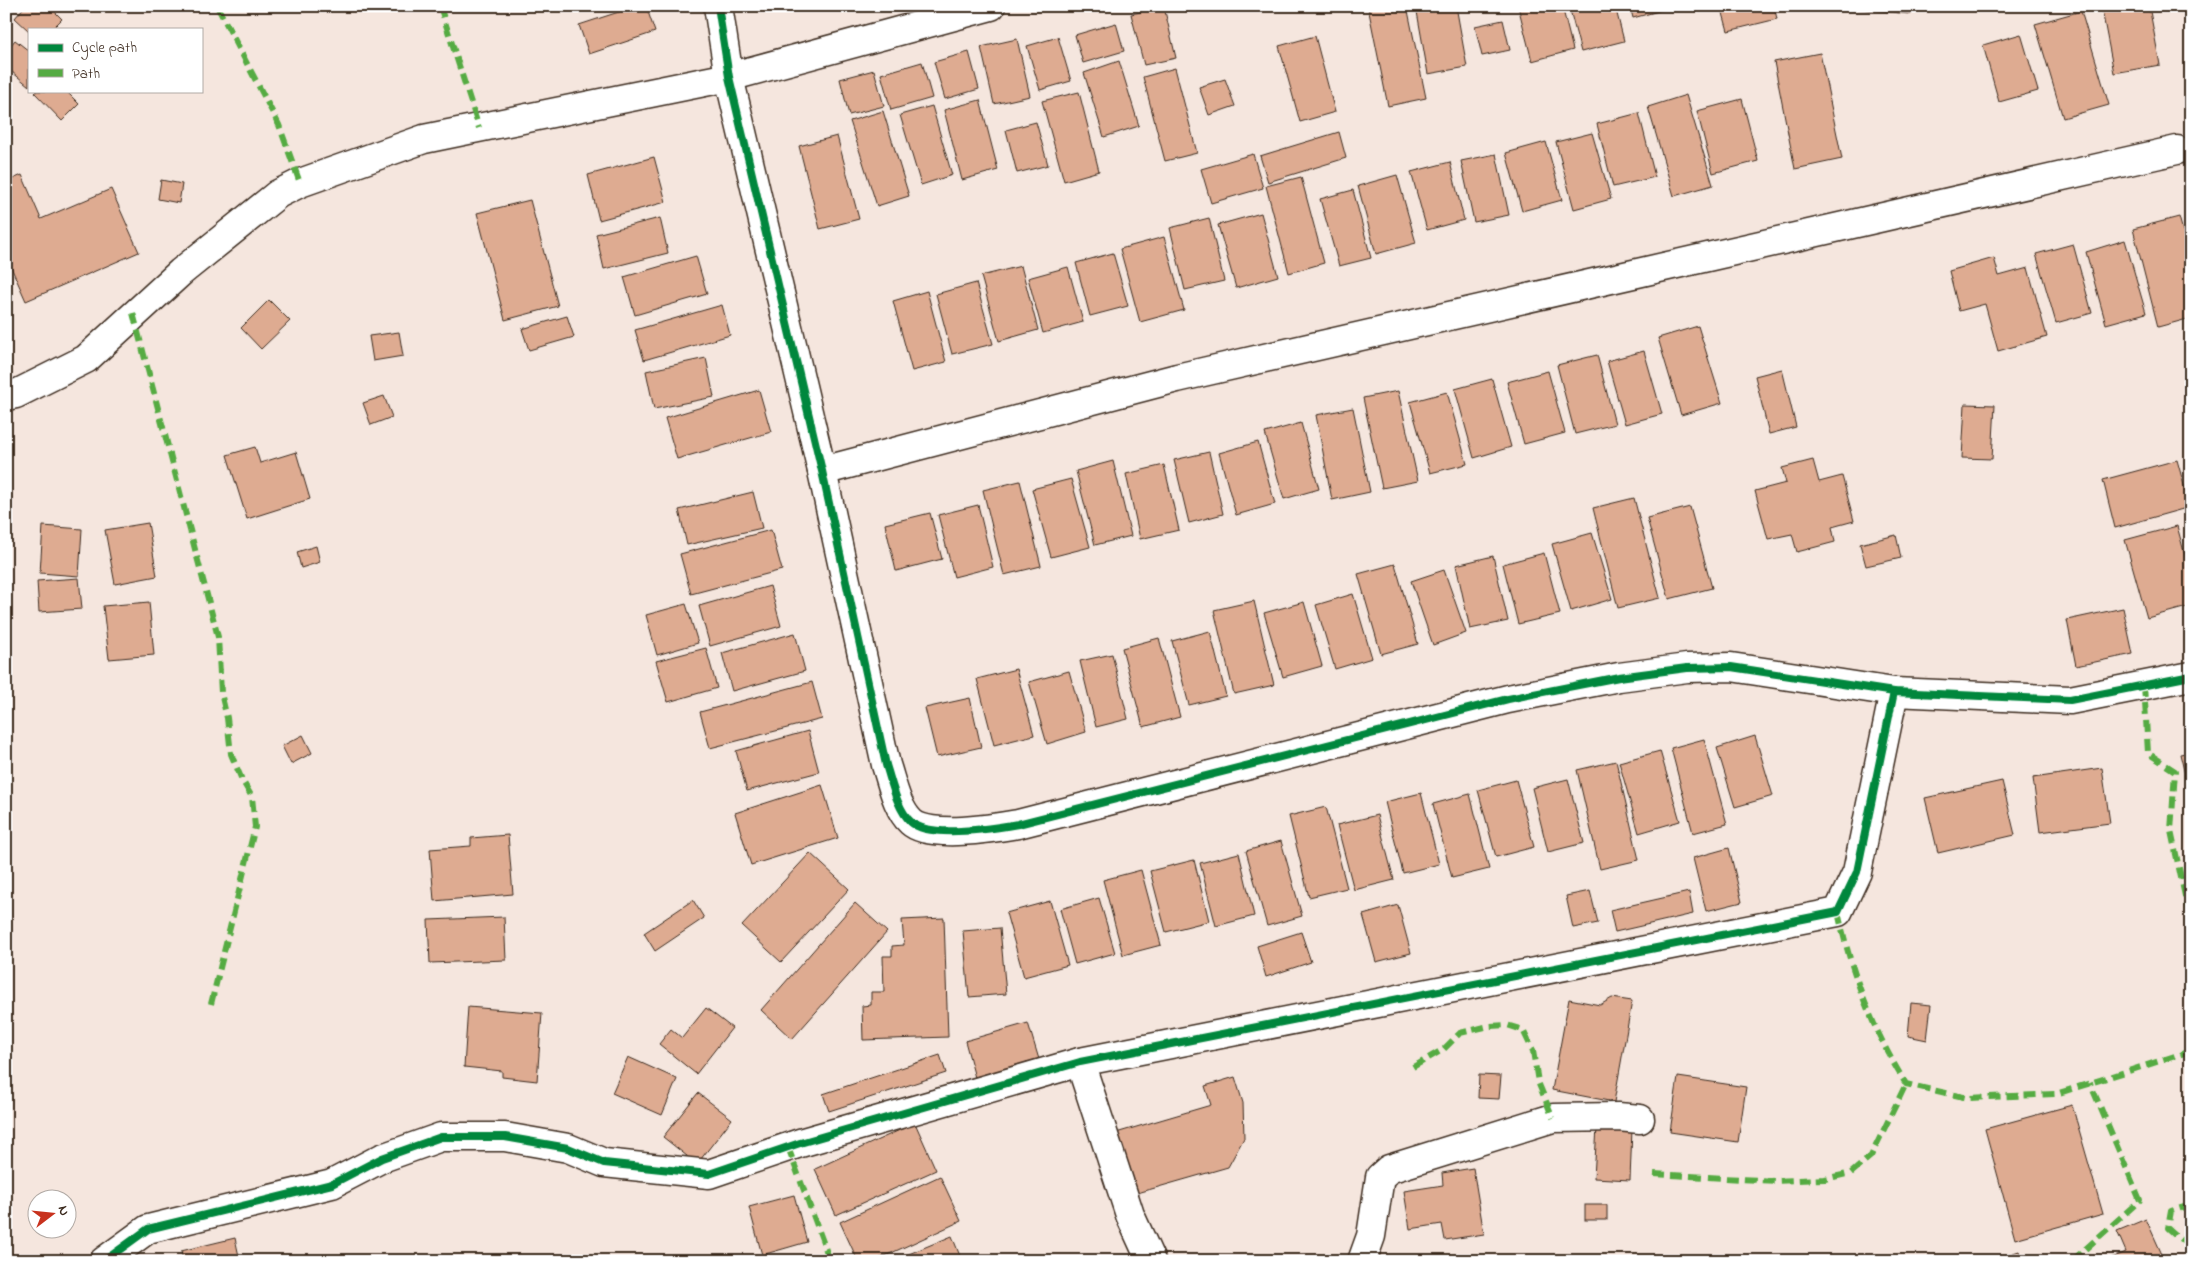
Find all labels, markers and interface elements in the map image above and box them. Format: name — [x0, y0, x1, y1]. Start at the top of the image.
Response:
legend — [28, 28, 202, 92]
text: Cycle path — [72, 37, 137, 60]
text: Path — [72, 63, 100, 85]
north arrow — [28, 1190, 78, 1240]
text: N — [52, 1203, 74, 1218]

